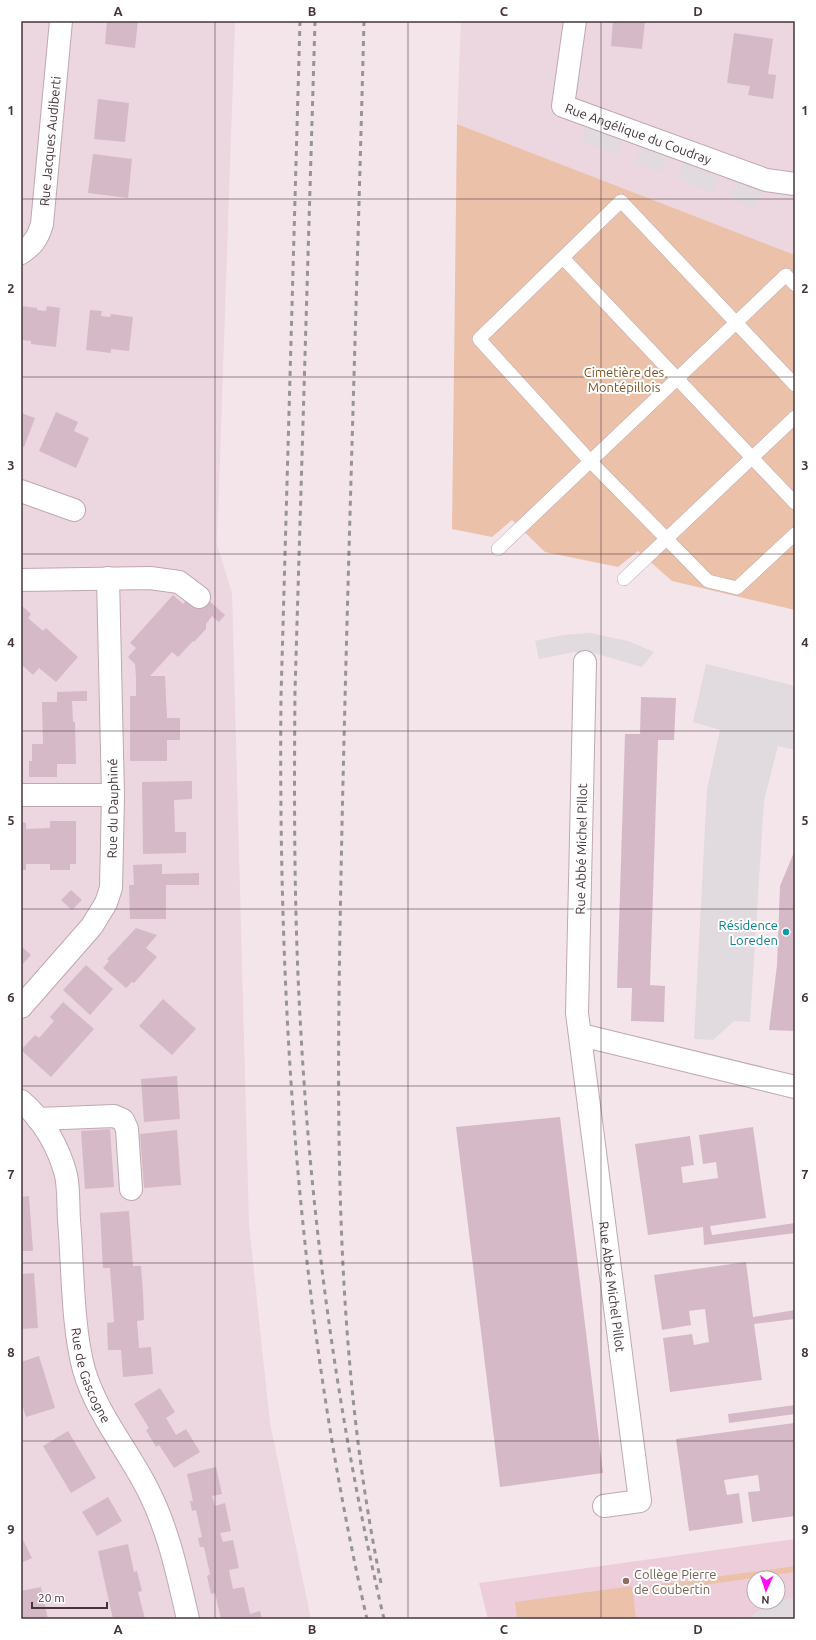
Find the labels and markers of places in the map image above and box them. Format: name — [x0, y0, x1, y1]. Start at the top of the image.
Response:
place label: Résidence Loreden — [719, 918, 778, 947]
marker: Résidence Loreden — [781, 927, 791, 937]
place label: Collège Pierre de Coubertin — [634, 1567, 716, 1596]
marker: Collège Pierre de Coubertin — [621, 1576, 631, 1586]

